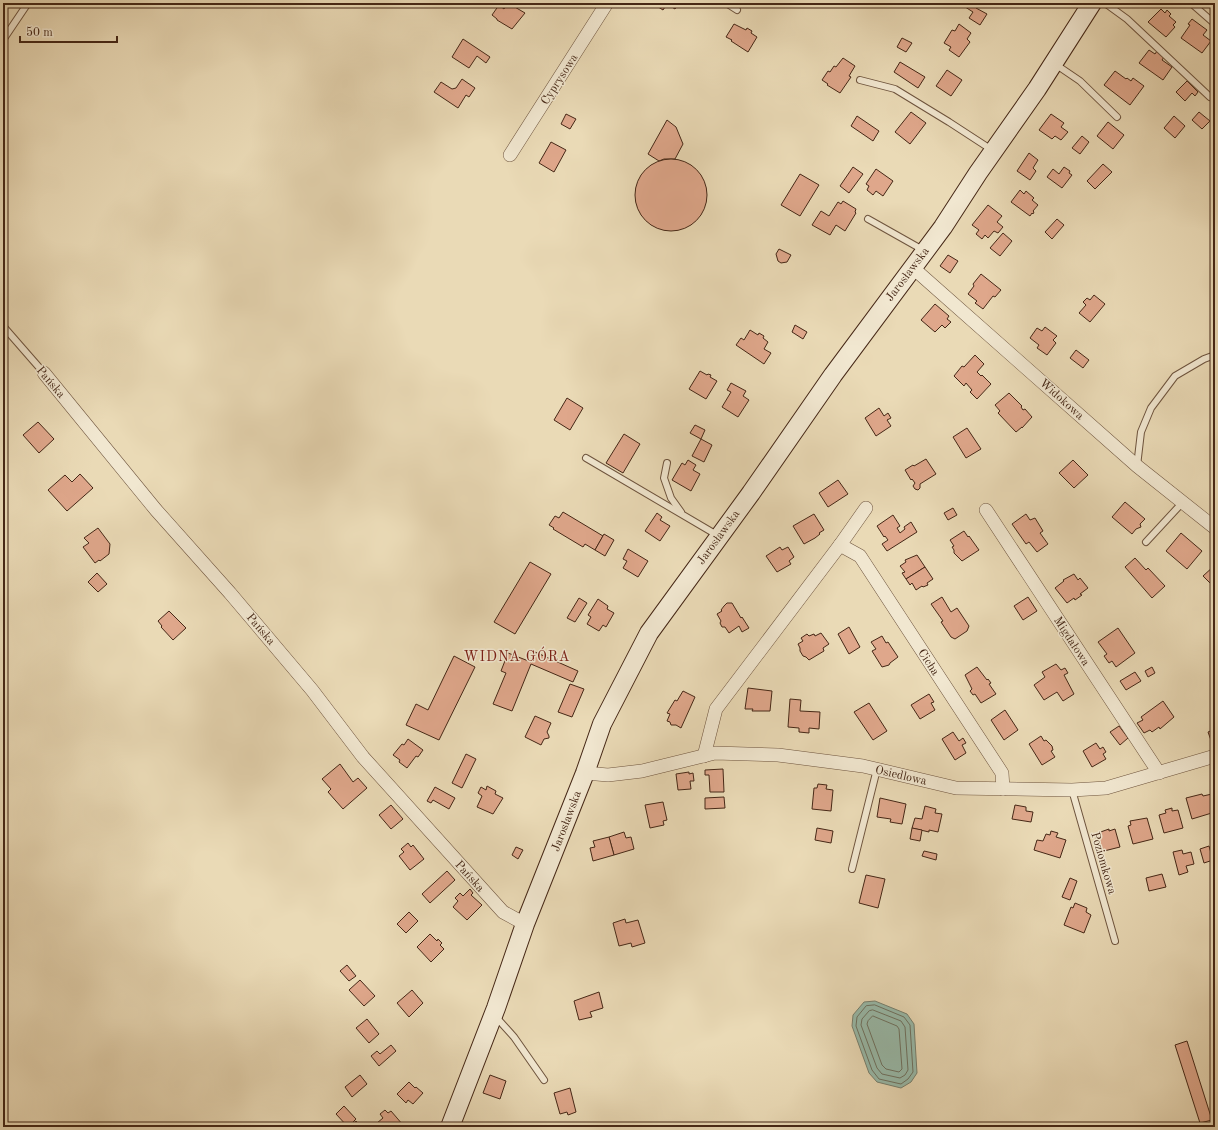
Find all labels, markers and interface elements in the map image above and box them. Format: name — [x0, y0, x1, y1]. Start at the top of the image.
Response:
scale bar — [20, 18, 117, 44]
text: 50 m — [26, 26, 53, 39]
street label: Cyprysowa — [539, 52, 581, 107]
street label: Jarosławska — [884, 245, 932, 304]
street label: Pańska — [34, 364, 67, 401]
street label: Widokowa — [1037, 377, 1086, 423]
street label: Jarosławska — [695, 508, 743, 567]
street label: Pańska — [244, 611, 277, 648]
street label: Migdałowa — [1051, 615, 1091, 668]
district label: WIDNA GÓRA — [464, 646, 570, 664]
street label: Cicha — [915, 647, 941, 678]
street label: Osiedlowa — [874, 764, 928, 788]
street label: Jarosławska — [550, 789, 584, 853]
street label: Poziomkowa — [1088, 831, 1118, 896]
street label: Pańska — [452, 859, 486, 895]

